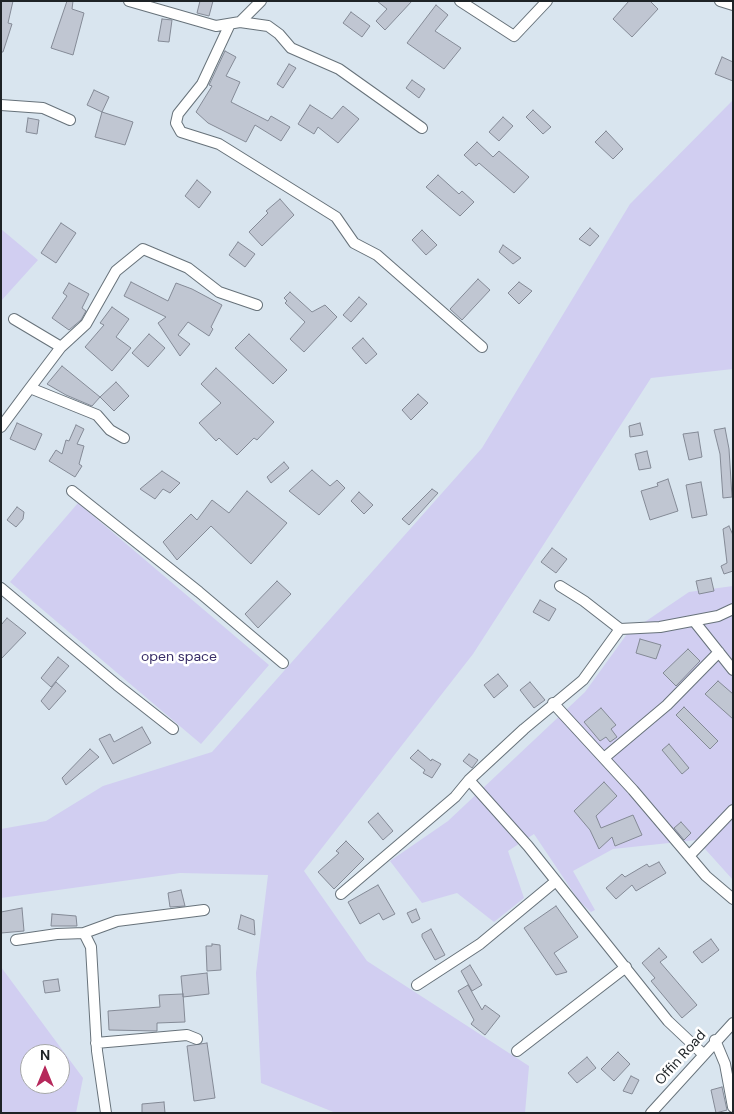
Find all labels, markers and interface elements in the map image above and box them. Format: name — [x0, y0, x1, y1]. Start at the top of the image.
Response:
park label: open space — [141, 649, 217, 665]
street label: Offin Road — [652, 1027, 710, 1089]
north arrow — [20, 1044, 70, 1094]
text: N — [40, 1046, 50, 1064]

